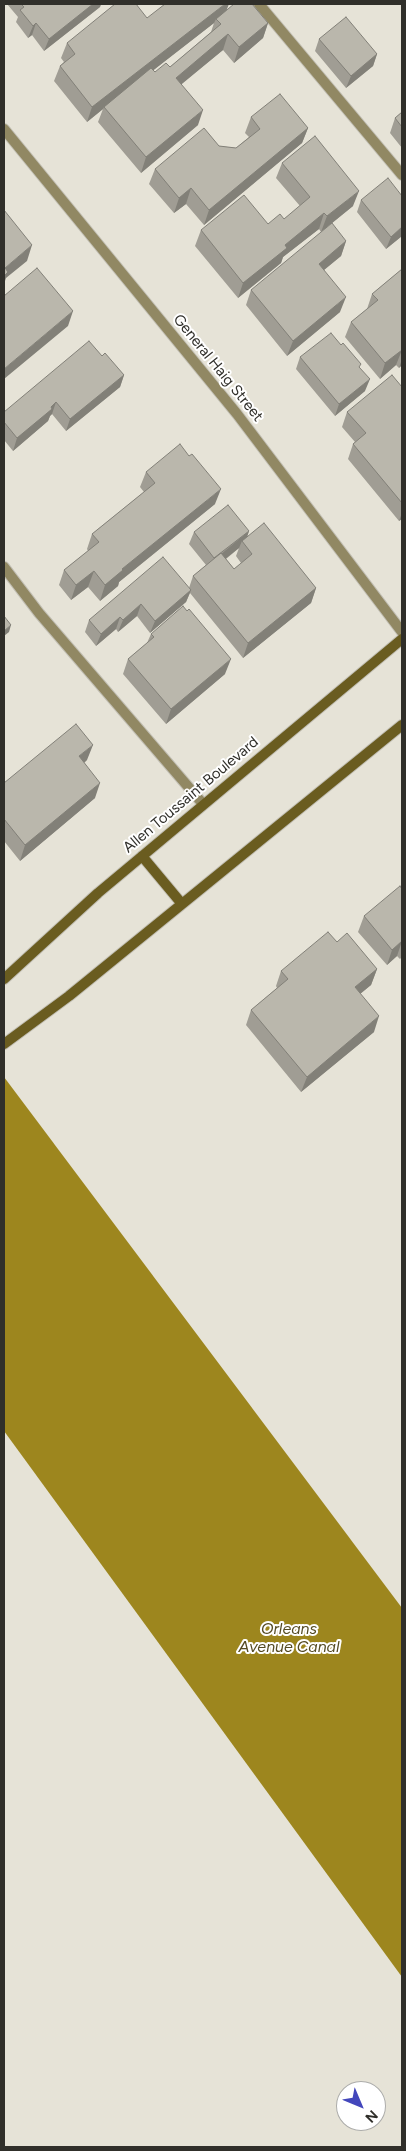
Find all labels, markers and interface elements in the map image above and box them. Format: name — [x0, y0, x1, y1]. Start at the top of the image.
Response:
street label: General Haig Street — [169, 311, 267, 425]
street label: Allen Toussaint Boulevard — [120, 733, 262, 857]
water label: Orleans Avenue Canal — [238, 1619, 340, 1657]
north arrow — [336, 2081, 386, 2131]
text: N — [361, 2106, 381, 2126]

